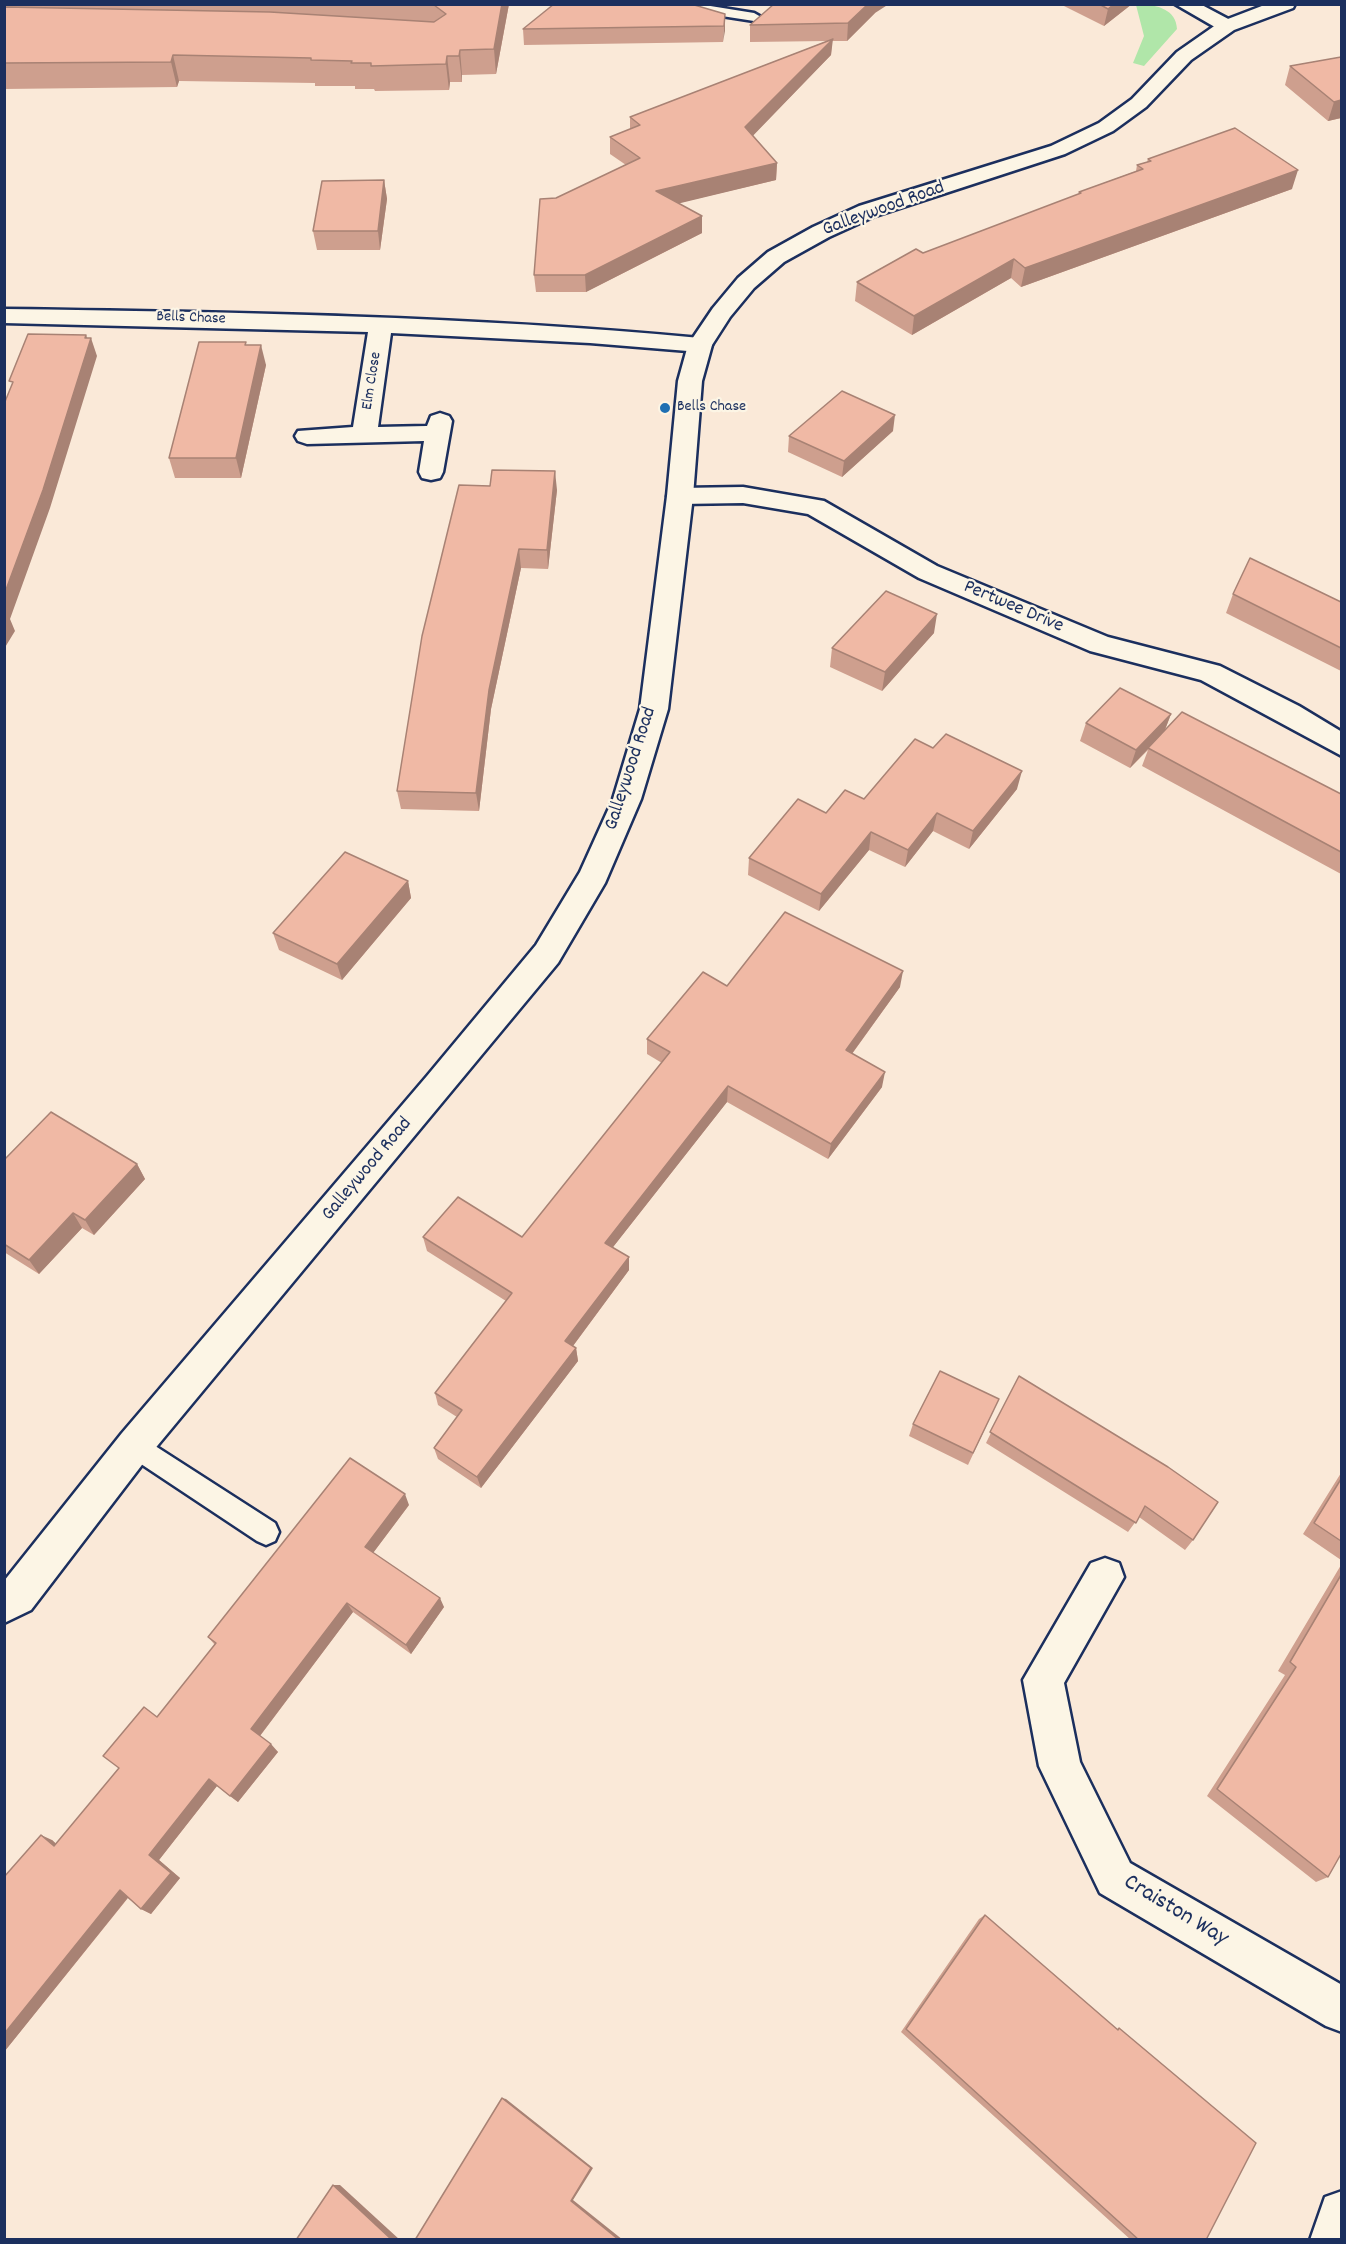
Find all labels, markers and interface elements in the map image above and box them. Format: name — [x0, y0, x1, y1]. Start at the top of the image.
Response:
street label: Galleywood Road — [820, 177, 948, 243]
street label: Bells Chase — [156, 308, 226, 330]
street label: Elm Close — [359, 351, 387, 411]
place label: Bells Chase — [677, 398, 746, 418]
marker: Bells Chase — [658, 401, 672, 415]
street label: Pertwee Drive — [959, 576, 1067, 640]
street label: Galleywood Road — [601, 704, 663, 834]
street label: Galleywood Road — [318, 1113, 418, 1227]
street label: Craiston Way — [1117, 1869, 1233, 1955]

